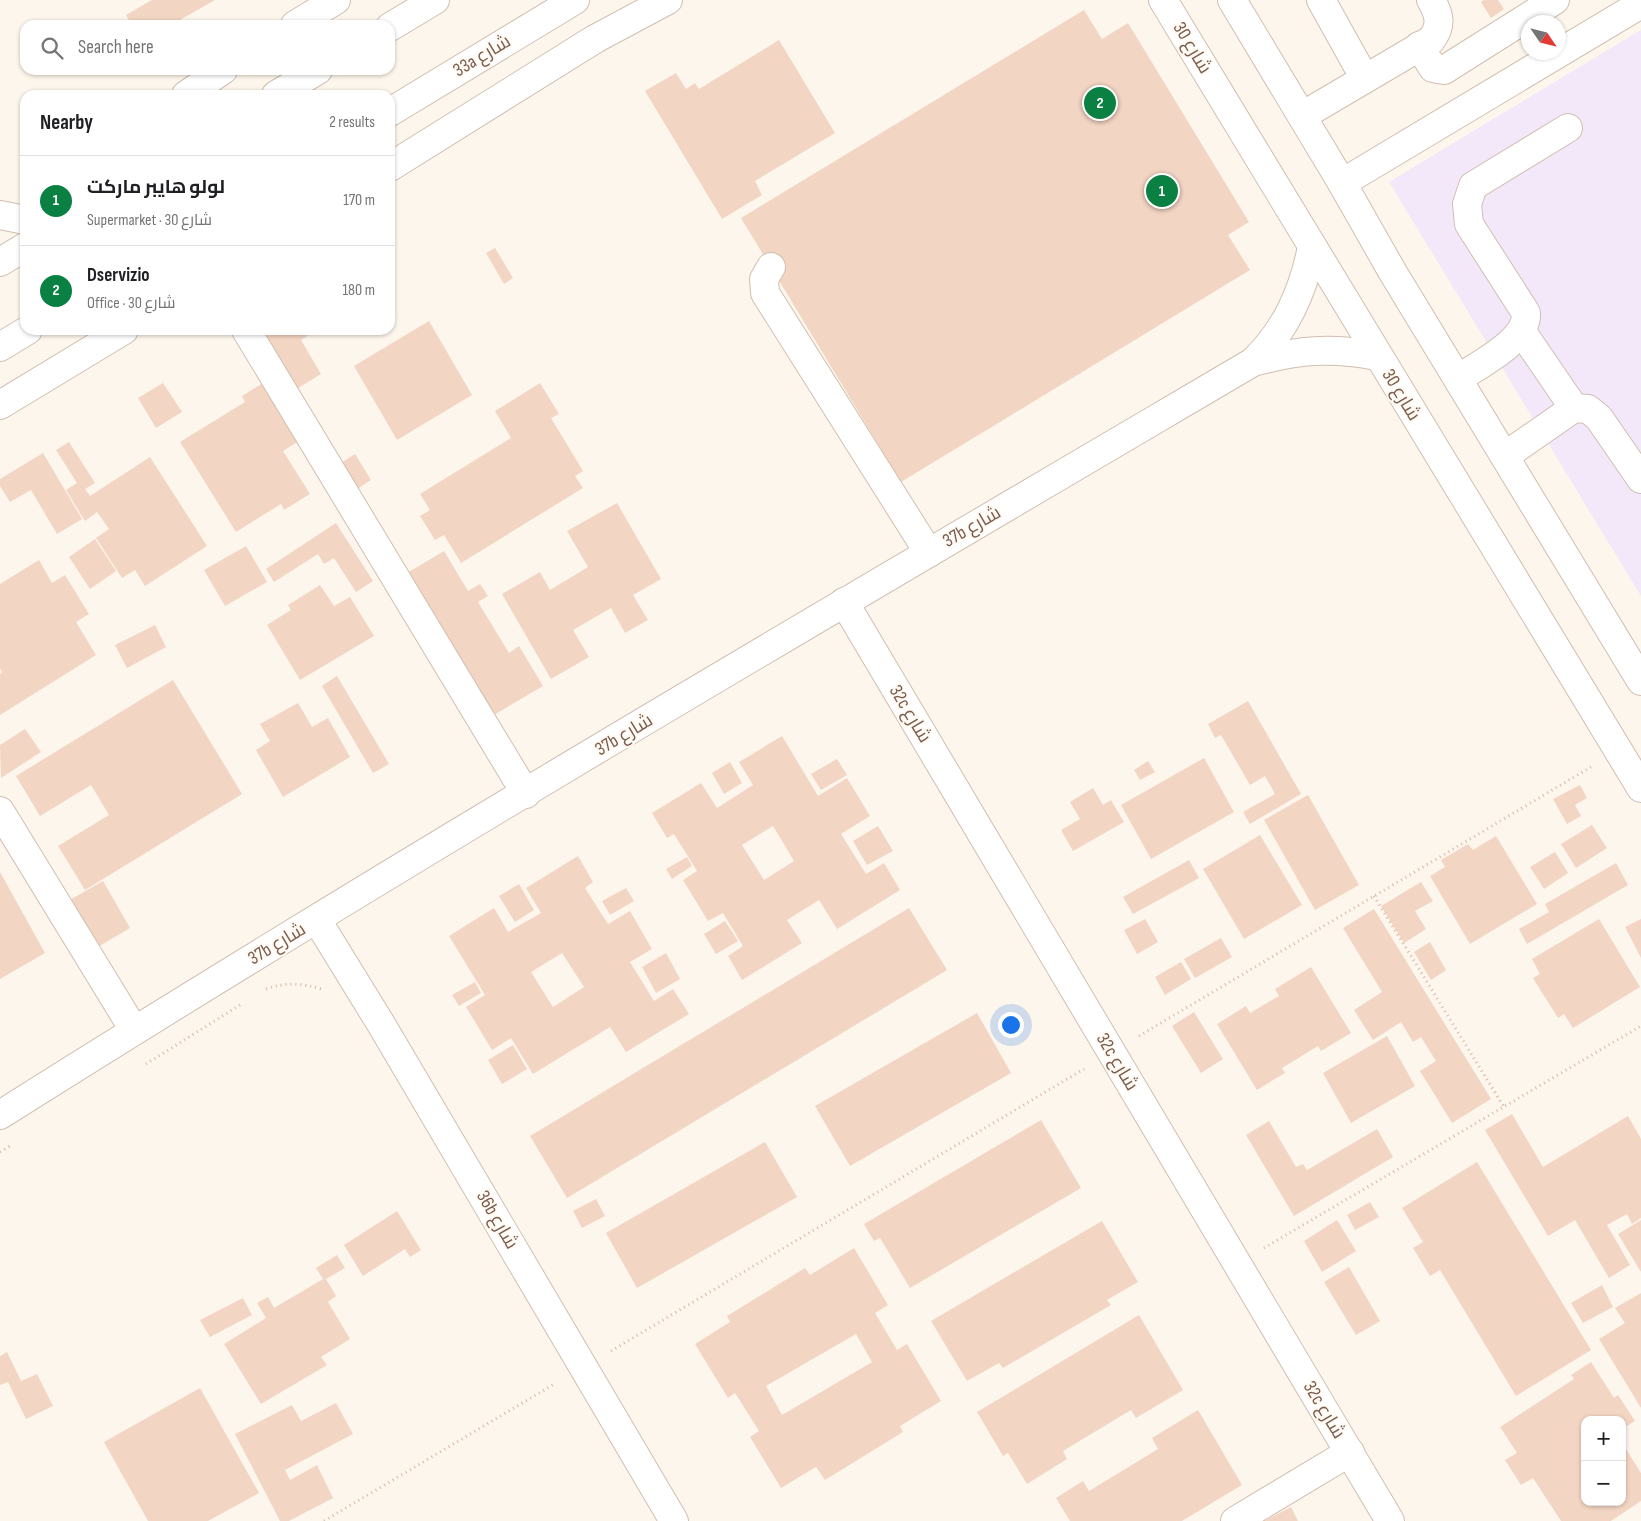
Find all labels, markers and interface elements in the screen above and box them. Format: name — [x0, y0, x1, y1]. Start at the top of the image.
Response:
north arrow — [1521, 15, 1566, 60]
street label: شارع 30 — [1167, 18, 1216, 79]
search box — [20, 20, 395, 75]
street label: 33a شارع — [449, 30, 515, 83]
icon: search — [38, 34, 66, 62]
text: Search here — [78, 36, 154, 59]
pin: 2 — [1084, 84, 1116, 122]
text: Nearby — [40, 110, 93, 135]
text: 2 results — [329, 113, 375, 132]
pin: 1 — [1146, 172, 1178, 210]
text: لولو هايبر ماركت — [87, 176, 225, 199]
text: 1 — [53, 191, 59, 210]
text: 170 m — [343, 191, 375, 210]
text: Supermarket · شارع 30 — [87, 211, 212, 230]
text: Dservizio — [87, 264, 150, 287]
text: 2 — [52, 281, 60, 300]
text: 180 m — [342, 281, 375, 300]
text: Office · شارع 30 — [87, 294, 175, 313]
street label: شارع 30 — [1376, 365, 1425, 426]
street label: 37b شارع — [939, 501, 1006, 554]
street label: 32c شارع — [883, 681, 936, 748]
street label: 37b شارع — [591, 709, 658, 762]
street label: 37b شارع — [244, 918, 311, 971]
your location — [998, 1012, 1024, 1038]
street label: 32c شارع — [1090, 1029, 1143, 1096]
street label: 36b شارع — [470, 1187, 523, 1254]
street label: 32c شارع — [1297, 1377, 1350, 1444]
map controls — [1581, 1416, 1626, 1506]
button: + — [1581, 1416, 1626, 1461]
button: − — [1581, 1461, 1626, 1506]

